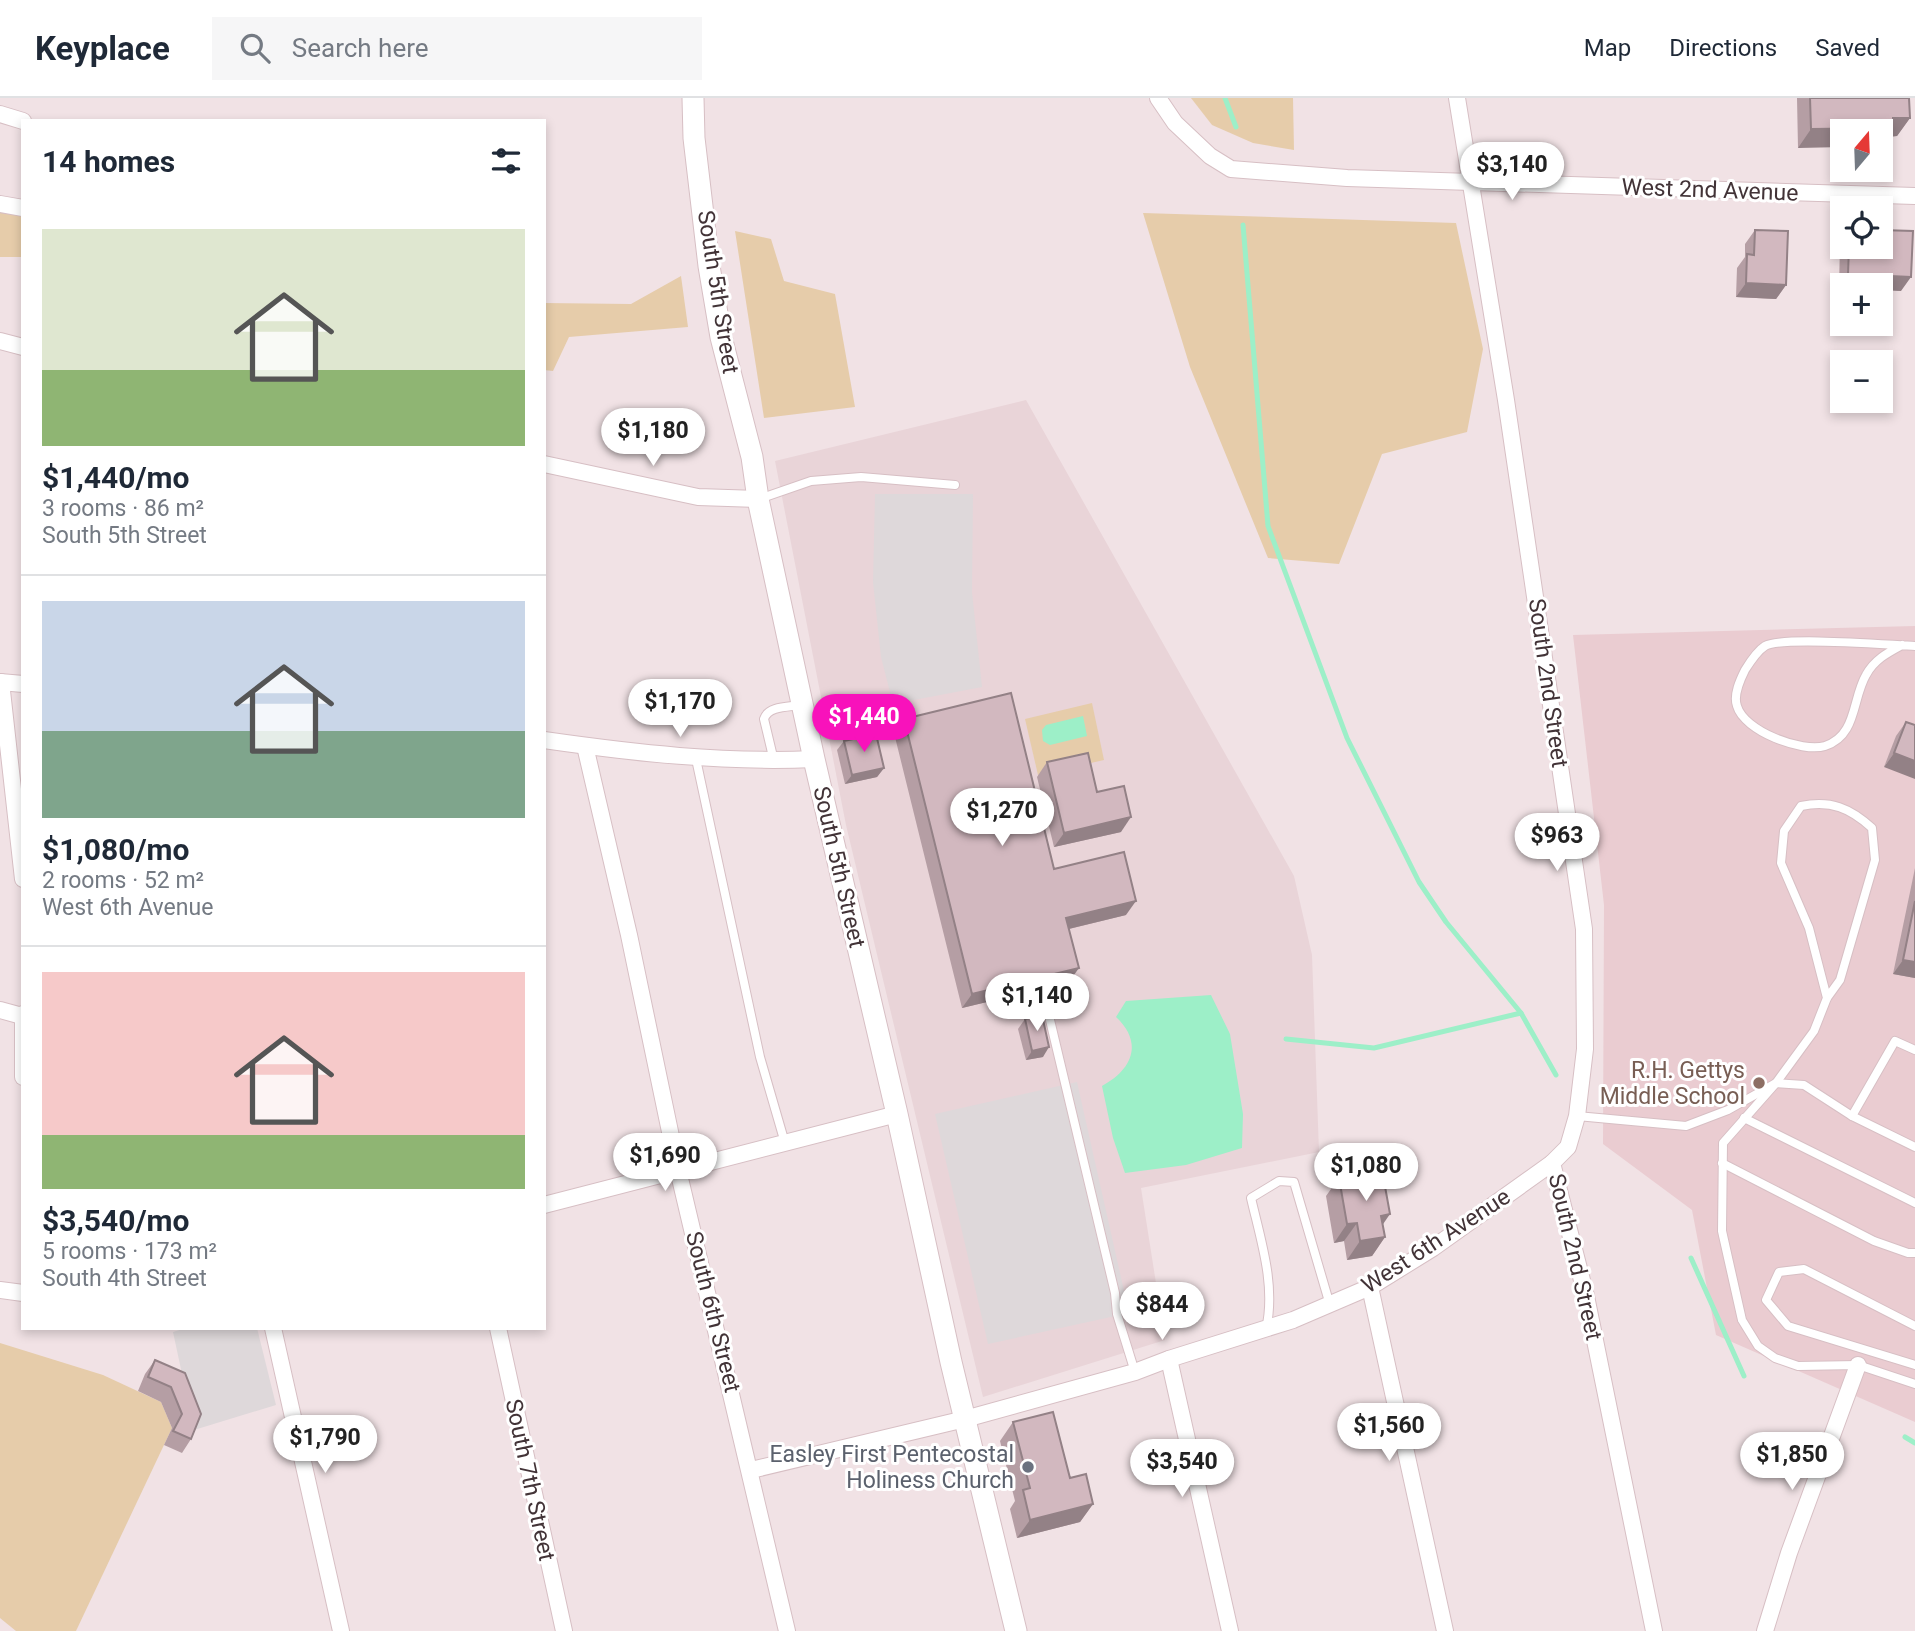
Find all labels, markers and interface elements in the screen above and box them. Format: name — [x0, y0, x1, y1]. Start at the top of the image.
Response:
search box — [212, 17, 702, 80]
text: Keyplace — [35, 29, 170, 68]
icon: search — [236, 29, 274, 67]
text: Search here — [292, 33, 429, 63]
text: Map — [1584, 34, 1631, 62]
text: Directions — [1669, 34, 1777, 62]
text: Saved — [1815, 34, 1880, 62]
north arrow — [1830, 119, 1894, 182]
map controls — [1830, 119, 1893, 413]
icon: filters — [487, 142, 525, 180]
pin: $3,140 — [1455, 142, 1569, 202]
text: 14 homes — [42, 144, 175, 179]
text: $3,140 — [1476, 151, 1548, 178]
street label: West 2nd Avenue — [1621, 173, 1799, 207]
button: locate — [1830, 196, 1893, 259]
street label: South 5th Street — [692, 208, 744, 376]
button: + — [1830, 273, 1893, 336]
icon: home — [221, 274, 347, 400]
button: − — [1830, 350, 1893, 413]
pin: $1,180 — [596, 408, 710, 468]
text: $1,180 — [617, 417, 689, 444]
text: $1,440/mo — [42, 460, 190, 495]
text: 3 rooms · 86 m² — [42, 495, 204, 522]
text: South 5th Street — [42, 522, 207, 549]
street label: South 2nd Street — [1523, 597, 1573, 769]
icon: home — [221, 646, 347, 772]
pin: $1,170 — [623, 680, 737, 739]
text: $1,170 — [644, 688, 716, 715]
pin: $1,440 — [807, 694, 921, 754]
text: $1,440 — [828, 703, 900, 730]
street label: South 5th Street — [807, 784, 871, 950]
pin: $1,270 — [945, 788, 1059, 848]
text: $1,270 — [966, 797, 1038, 824]
pin: $963 — [1516, 814, 1598, 873]
text: $963 — [1531, 822, 1583, 849]
text: $1,080/mo — [42, 832, 190, 867]
text: 2 rooms · 52 m² — [42, 867, 204, 894]
text: West 6th Avenue — [42, 894, 213, 921]
pin: $1,140 — [980, 974, 1094, 1033]
text: $1,140 — [1001, 982, 1073, 1009]
icon: home — [221, 1017, 347, 1143]
place label: R.H. Gettys Middle School — [1600, 1057, 1745, 1110]
marker: R.H. Gettys Middle School — [1751, 1075, 1767, 1091]
pin: $1,690 — [608, 1134, 722, 1193]
text: $1,690 — [629, 1142, 701, 1169]
pin: $1,080 — [1309, 1144, 1423, 1203]
text: $1,080 — [1330, 1152, 1402, 1179]
street label: South 2nd Street — [1543, 1171, 1607, 1343]
street label: West 6th Avenue — [1357, 1183, 1515, 1299]
text: $3,540/mo — [42, 1203, 190, 1238]
street label: South 6th Street — [680, 1229, 746, 1395]
text: 5 rooms · 173 m² — [42, 1238, 217, 1265]
text: South 4th Street — [42, 1265, 207, 1292]
pin: $844 — [1121, 1282, 1203, 1342]
text: $844 — [1136, 1291, 1188, 1318]
street label: South 7th Street — [500, 1397, 560, 1563]
pin: $1,560 — [1332, 1404, 1446, 1463]
text: $1,560 — [1353, 1412, 1425, 1439]
pin: $1,790 — [268, 1416, 382, 1475]
text: $1,790 — [289, 1424, 361, 1451]
pin: $1,850 — [1735, 1432, 1849, 1492]
pin: $3,540 — [1125, 1440, 1239, 1499]
place label: Easley First Pentecostal Holiness Church — [769, 1441, 1014, 1494]
text: $1,850 — [1756, 1441, 1828, 1468]
text: $3,540 — [1146, 1448, 1218, 1475]
marker: Easley First Pentecostal Holiness Church — [1020, 1459, 1036, 1475]

